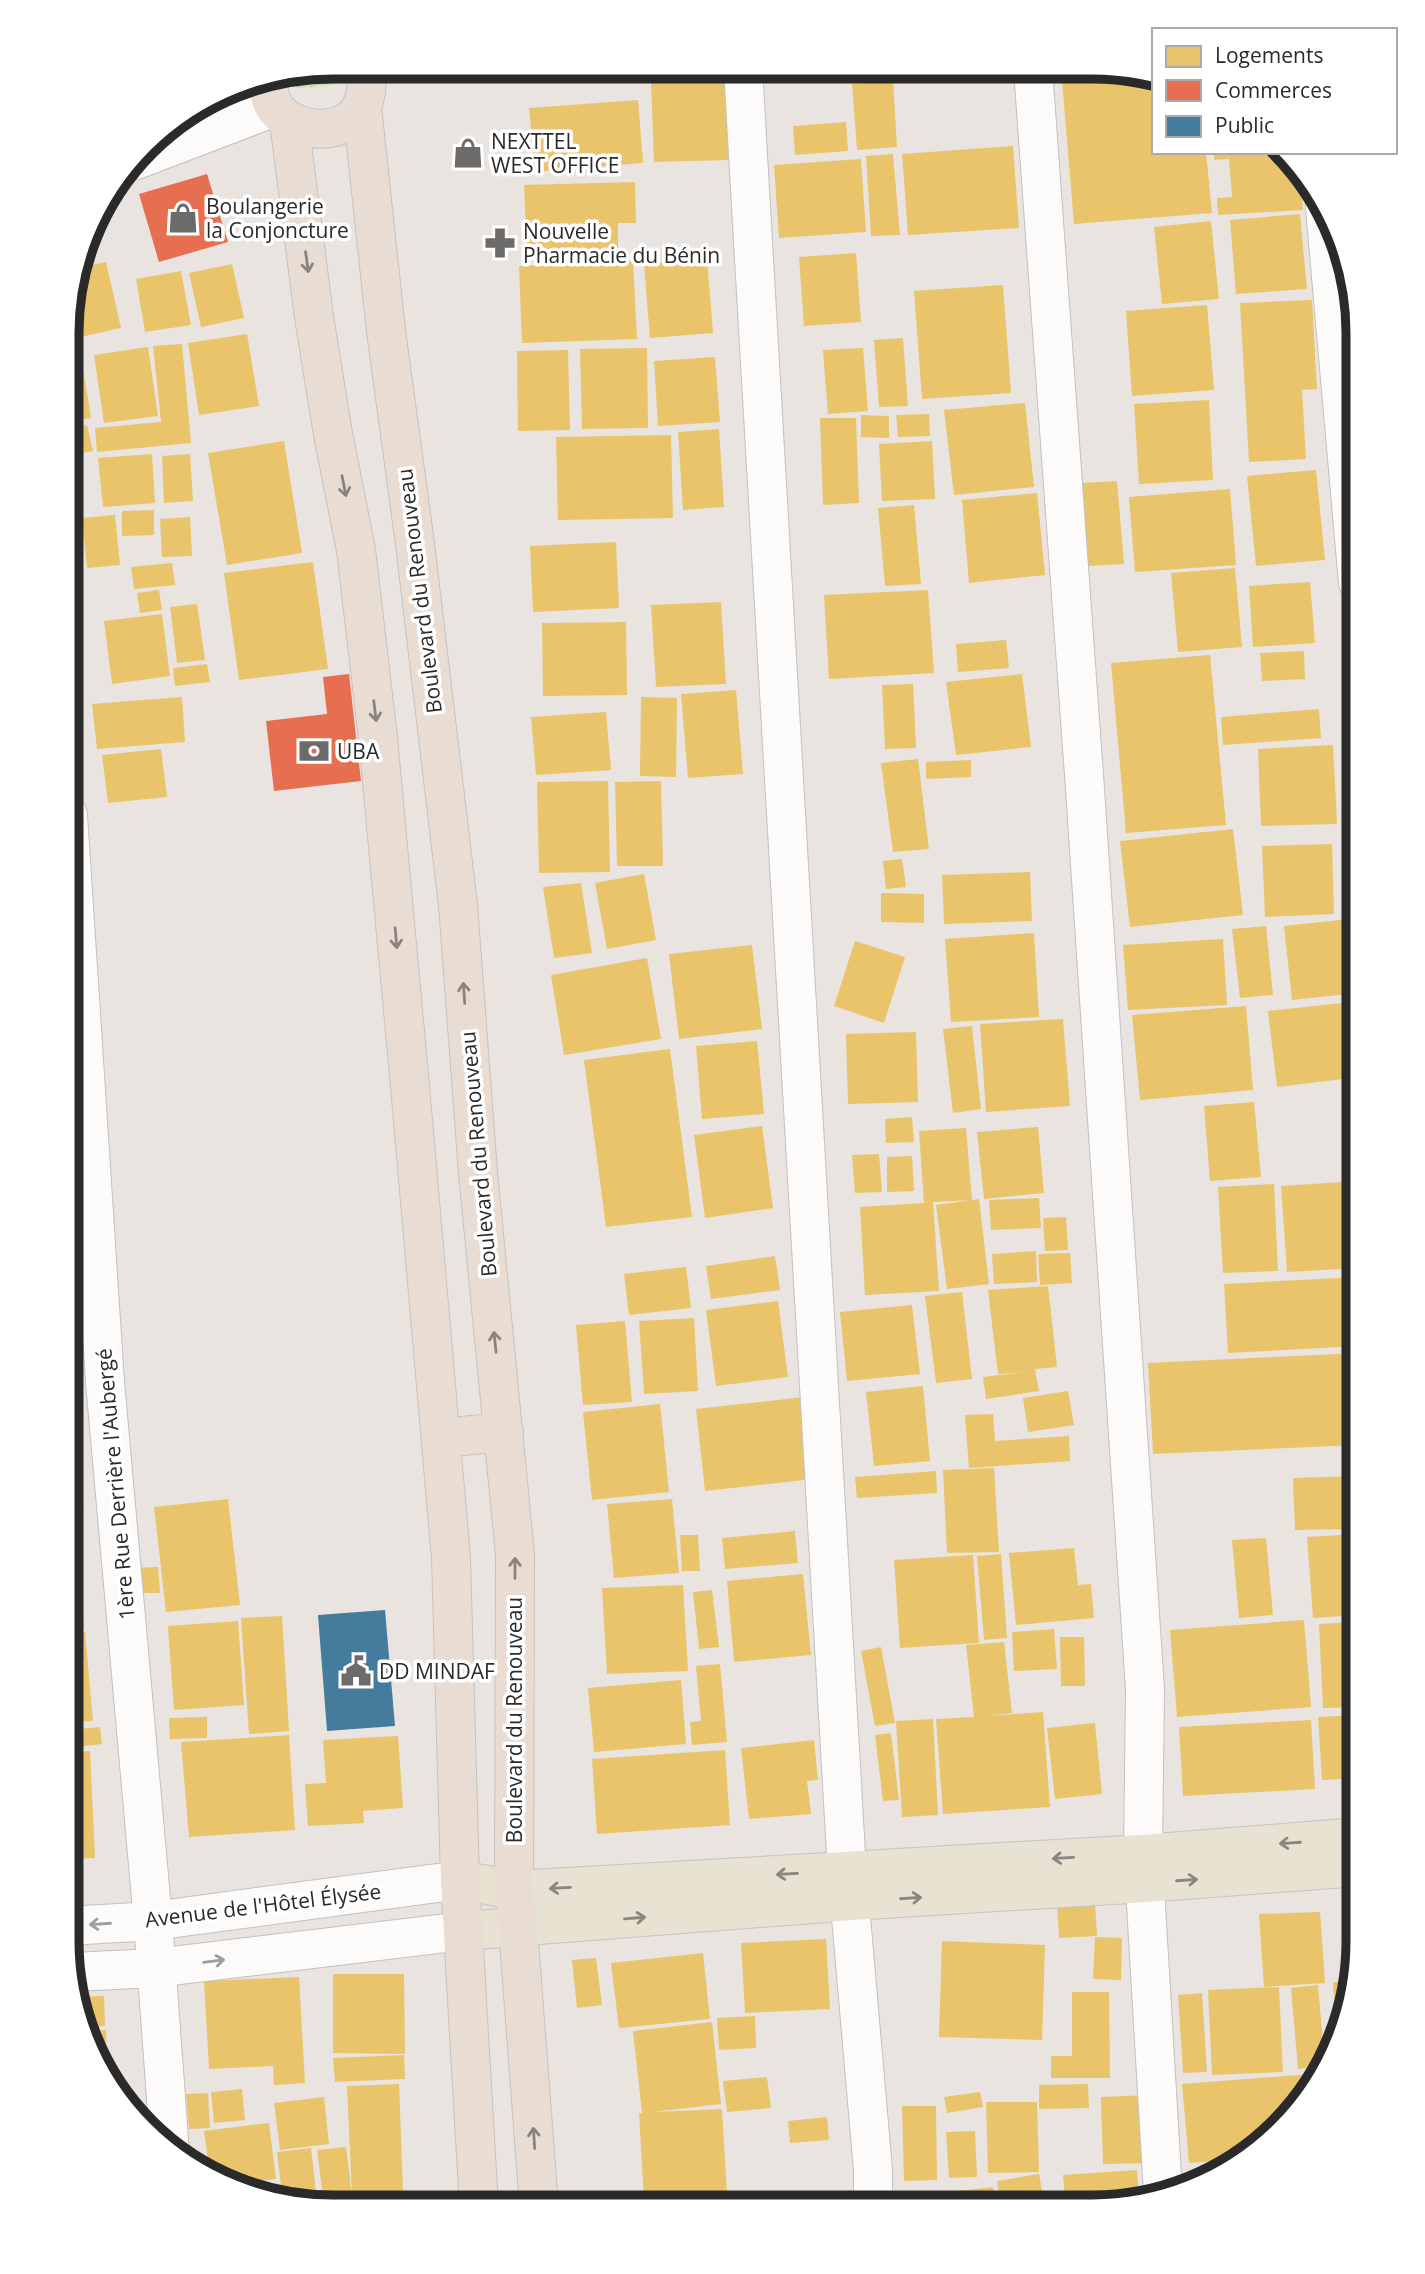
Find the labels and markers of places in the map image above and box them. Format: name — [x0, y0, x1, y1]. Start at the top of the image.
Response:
place label: NEXTTEL WEST OFFICE — [491, 127, 619, 179]
shop icon: NEXTTEL WEST OFFICE — [451, 136, 485, 170]
place label: Boulangerie la Conjoncture — [206, 192, 349, 244]
shop icon: Boulangerie la Conjoncture — [166, 201, 200, 235]
place label: Nouvelle Pharmacie du Bénin — [523, 217, 720, 269]
pharmacy icon: Nouvelle Pharmacie du Bénin — [483, 226, 517, 260]
bank icon: UBA — [297, 734, 331, 768]
place label: UBA — [337, 737, 380, 765]
public building icon: DD MINDAF — [339, 1654, 373, 1688]
place label: DD MINDAF — [379, 1657, 495, 1685]

